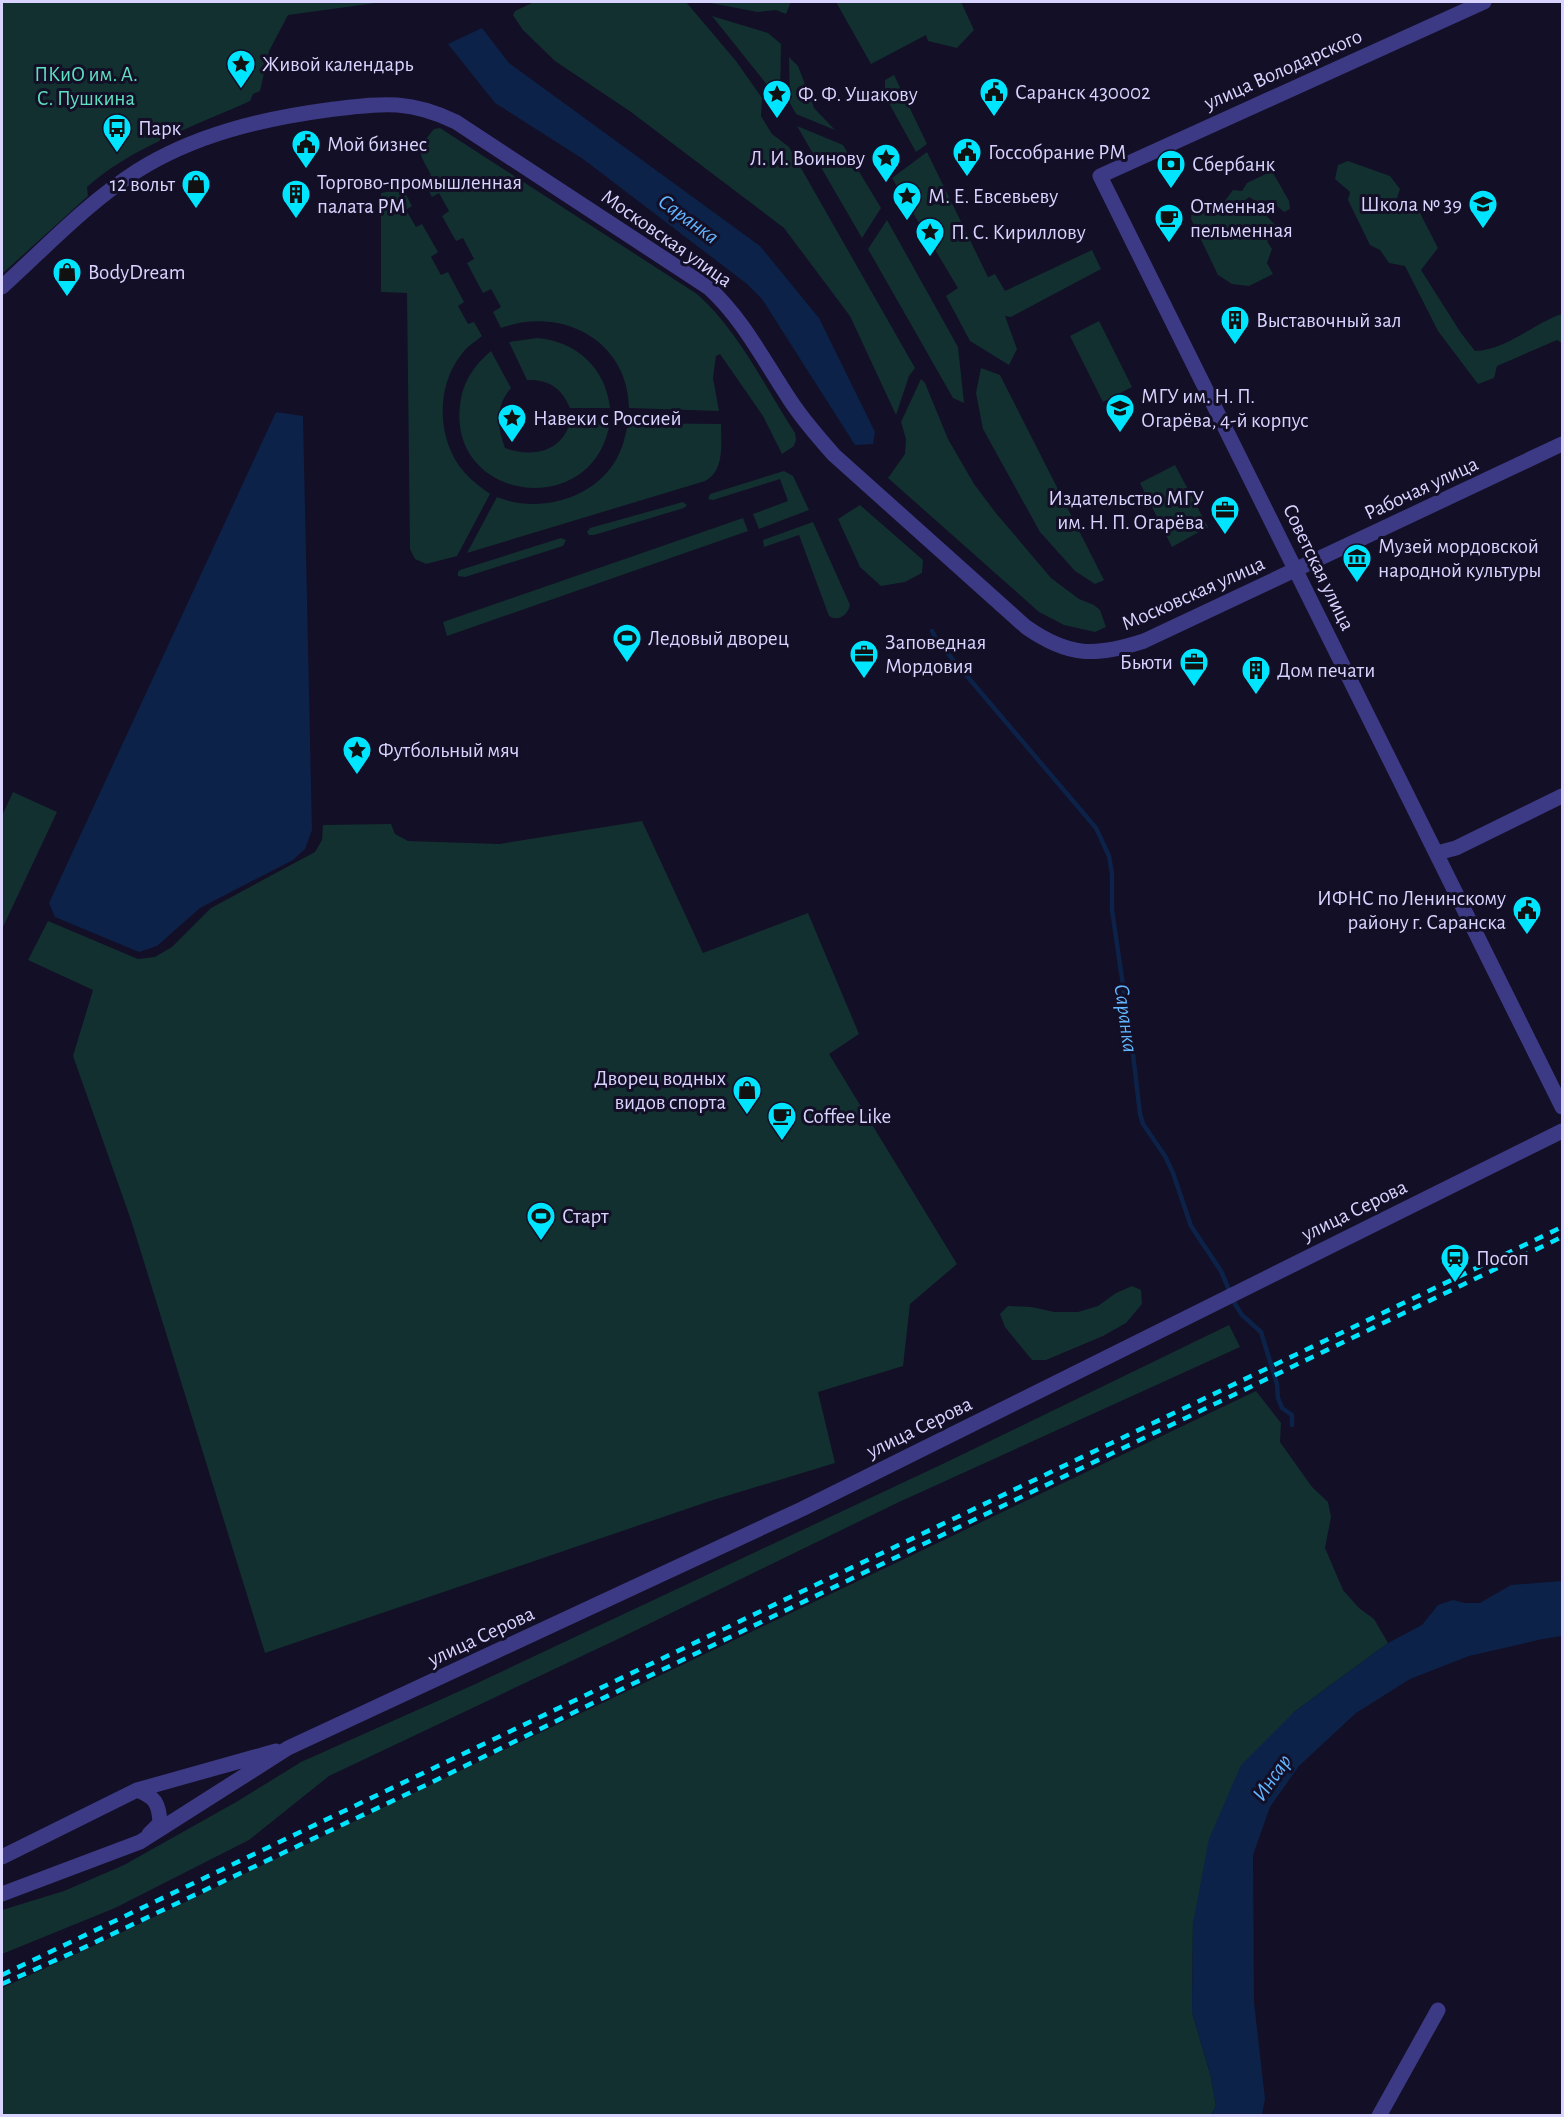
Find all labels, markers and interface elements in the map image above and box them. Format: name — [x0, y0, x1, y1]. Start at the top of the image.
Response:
street label: улица Володарского — [1200, 25, 1365, 114]
place icon: Живой календарь — [225, 48, 257, 90]
place label: Живой календарь — [262, 54, 414, 75]
park label: ПКиО им. А. С. Пушкина — [34, 64, 138, 109]
public building icon: Саранск 430002 — [978, 76, 1010, 118]
place icon: Ф. Ф. Ушакову — [761, 78, 793, 120]
place label: Саранск 430002 — [1015, 82, 1151, 103]
place label: Ф. Ф. Ушакову — [798, 84, 918, 105]
bus stop icon: Парк — [101, 112, 133, 154]
place label: Парк — [138, 118, 182, 139]
public building icon: Мой бизнес — [290, 128, 322, 170]
place label: Мой бизнес — [327, 134, 427, 155]
public building icon: Госсобрание РМ — [951, 136, 983, 178]
place icon: Л. И. Воинову — [870, 142, 902, 184]
place label: Госсобрание РМ — [988, 142, 1127, 163]
place label: Л. И. Воинову — [750, 148, 865, 169]
bank icon: Сбербанк — [1155, 148, 1187, 190]
place label: Сбербанк — [1192, 154, 1275, 175]
shop icon: 12 вольт — [180, 168, 212, 210]
place label: Торгово-промышленная палата РМ — [317, 172, 522, 217]
place label: 12 вольт — [110, 174, 175, 195]
building icon: Торгово-промышленная палата РМ — [280, 178, 312, 220]
place icon: М. Е. Евсевьеву — [891, 180, 923, 222]
street label: Московская улица — [597, 186, 736, 292]
place label: М. Е. Евсевьеву — [928, 186, 1058, 207]
school or university icon: Школа № 39 — [1467, 188, 1499, 230]
water label: Саранка — [653, 190, 723, 249]
place label: Школа № 39 — [1360, 194, 1462, 215]
place label: Отменная пельменная — [1190, 196, 1293, 241]
cafe icon: Отменная пельменная — [1153, 202, 1185, 244]
place icon: П. С. Кириллову — [914, 216, 946, 258]
place label: П. С. Кириллову — [951, 222, 1086, 243]
shop icon: BodyDream — [51, 256, 83, 298]
place label: BodyDream — [88, 262, 186, 283]
building icon: Выставочный зал — [1219, 304, 1251, 346]
place label: Выставочный зал — [1256, 310, 1402, 331]
place label: МГУ им. Н. П. Огарёва, 4-й корпус — [1141, 386, 1309, 431]
school or university icon: МГУ им. Н. П. Огарёва, 4-й корпус — [1104, 392, 1136, 434]
place icon: Навеки с Россией — [496, 402, 528, 444]
place label: Навеки с Россией — [533, 408, 682, 429]
street label: Рабочая улица — [1361, 453, 1482, 524]
place label: Издательство МГУ им. Н. П. Огарёва — [1048, 488, 1204, 533]
office icon: Издательство МГУ им. Н. П. Огарёва — [1209, 494, 1241, 536]
street label: Советская улица — [1279, 500, 1358, 634]
place label: Музей мордовской народной культуры — [1378, 536, 1542, 581]
museum icon: Музей мордовской народной культуры — [1341, 542, 1373, 584]
street label: Московская улица — [1118, 552, 1268, 634]
sports icon: Ледовый дворец — [611, 622, 643, 664]
place label: Ледовый дворец — [648, 628, 789, 649]
place label: Заповедная Мордовия — [885, 632, 986, 677]
office icon: Заповедная Мордовия — [848, 638, 880, 680]
office icon: Бьюти — [1178, 646, 1210, 688]
place label: Бьюти — [1120, 652, 1173, 673]
building icon: Дом печати — [1240, 654, 1272, 696]
place label: Дом печати — [1277, 660, 1375, 681]
place icon: Футбольный мяч — [341, 734, 373, 776]
place label: Футбольный мяч — [378, 740, 520, 761]
place label: ИФНС по Ленинскому району г. Саранска — [1317, 888, 1506, 933]
public building icon: ИФНС по Ленинскому району г. Саранска — [1511, 894, 1543, 936]
water label: Саранка — [1109, 982, 1142, 1054]
place label: Дворец водных видов спорта — [594, 1068, 726, 1113]
shop icon: Дворец водных видов спорта — [731, 1074, 763, 1116]
cafe icon: Coffee Like — [766, 1100, 798, 1142]
place label: Coffee Like — [803, 1106, 891, 1127]
street label: улица Серова — [1297, 1176, 1411, 1245]
sports icon: Старт — [525, 1200, 557, 1242]
place label: Старт — [562, 1206, 609, 1227]
station icon: Посоп — [1439, 1242, 1471, 1284]
place label: Посоп — [1476, 1248, 1529, 1269]
street label: улица Серова — [862, 1393, 976, 1462]
street label: улица Серова — [424, 1603, 538, 1671]
water label: Инсар — [1248, 1750, 1296, 1805]

